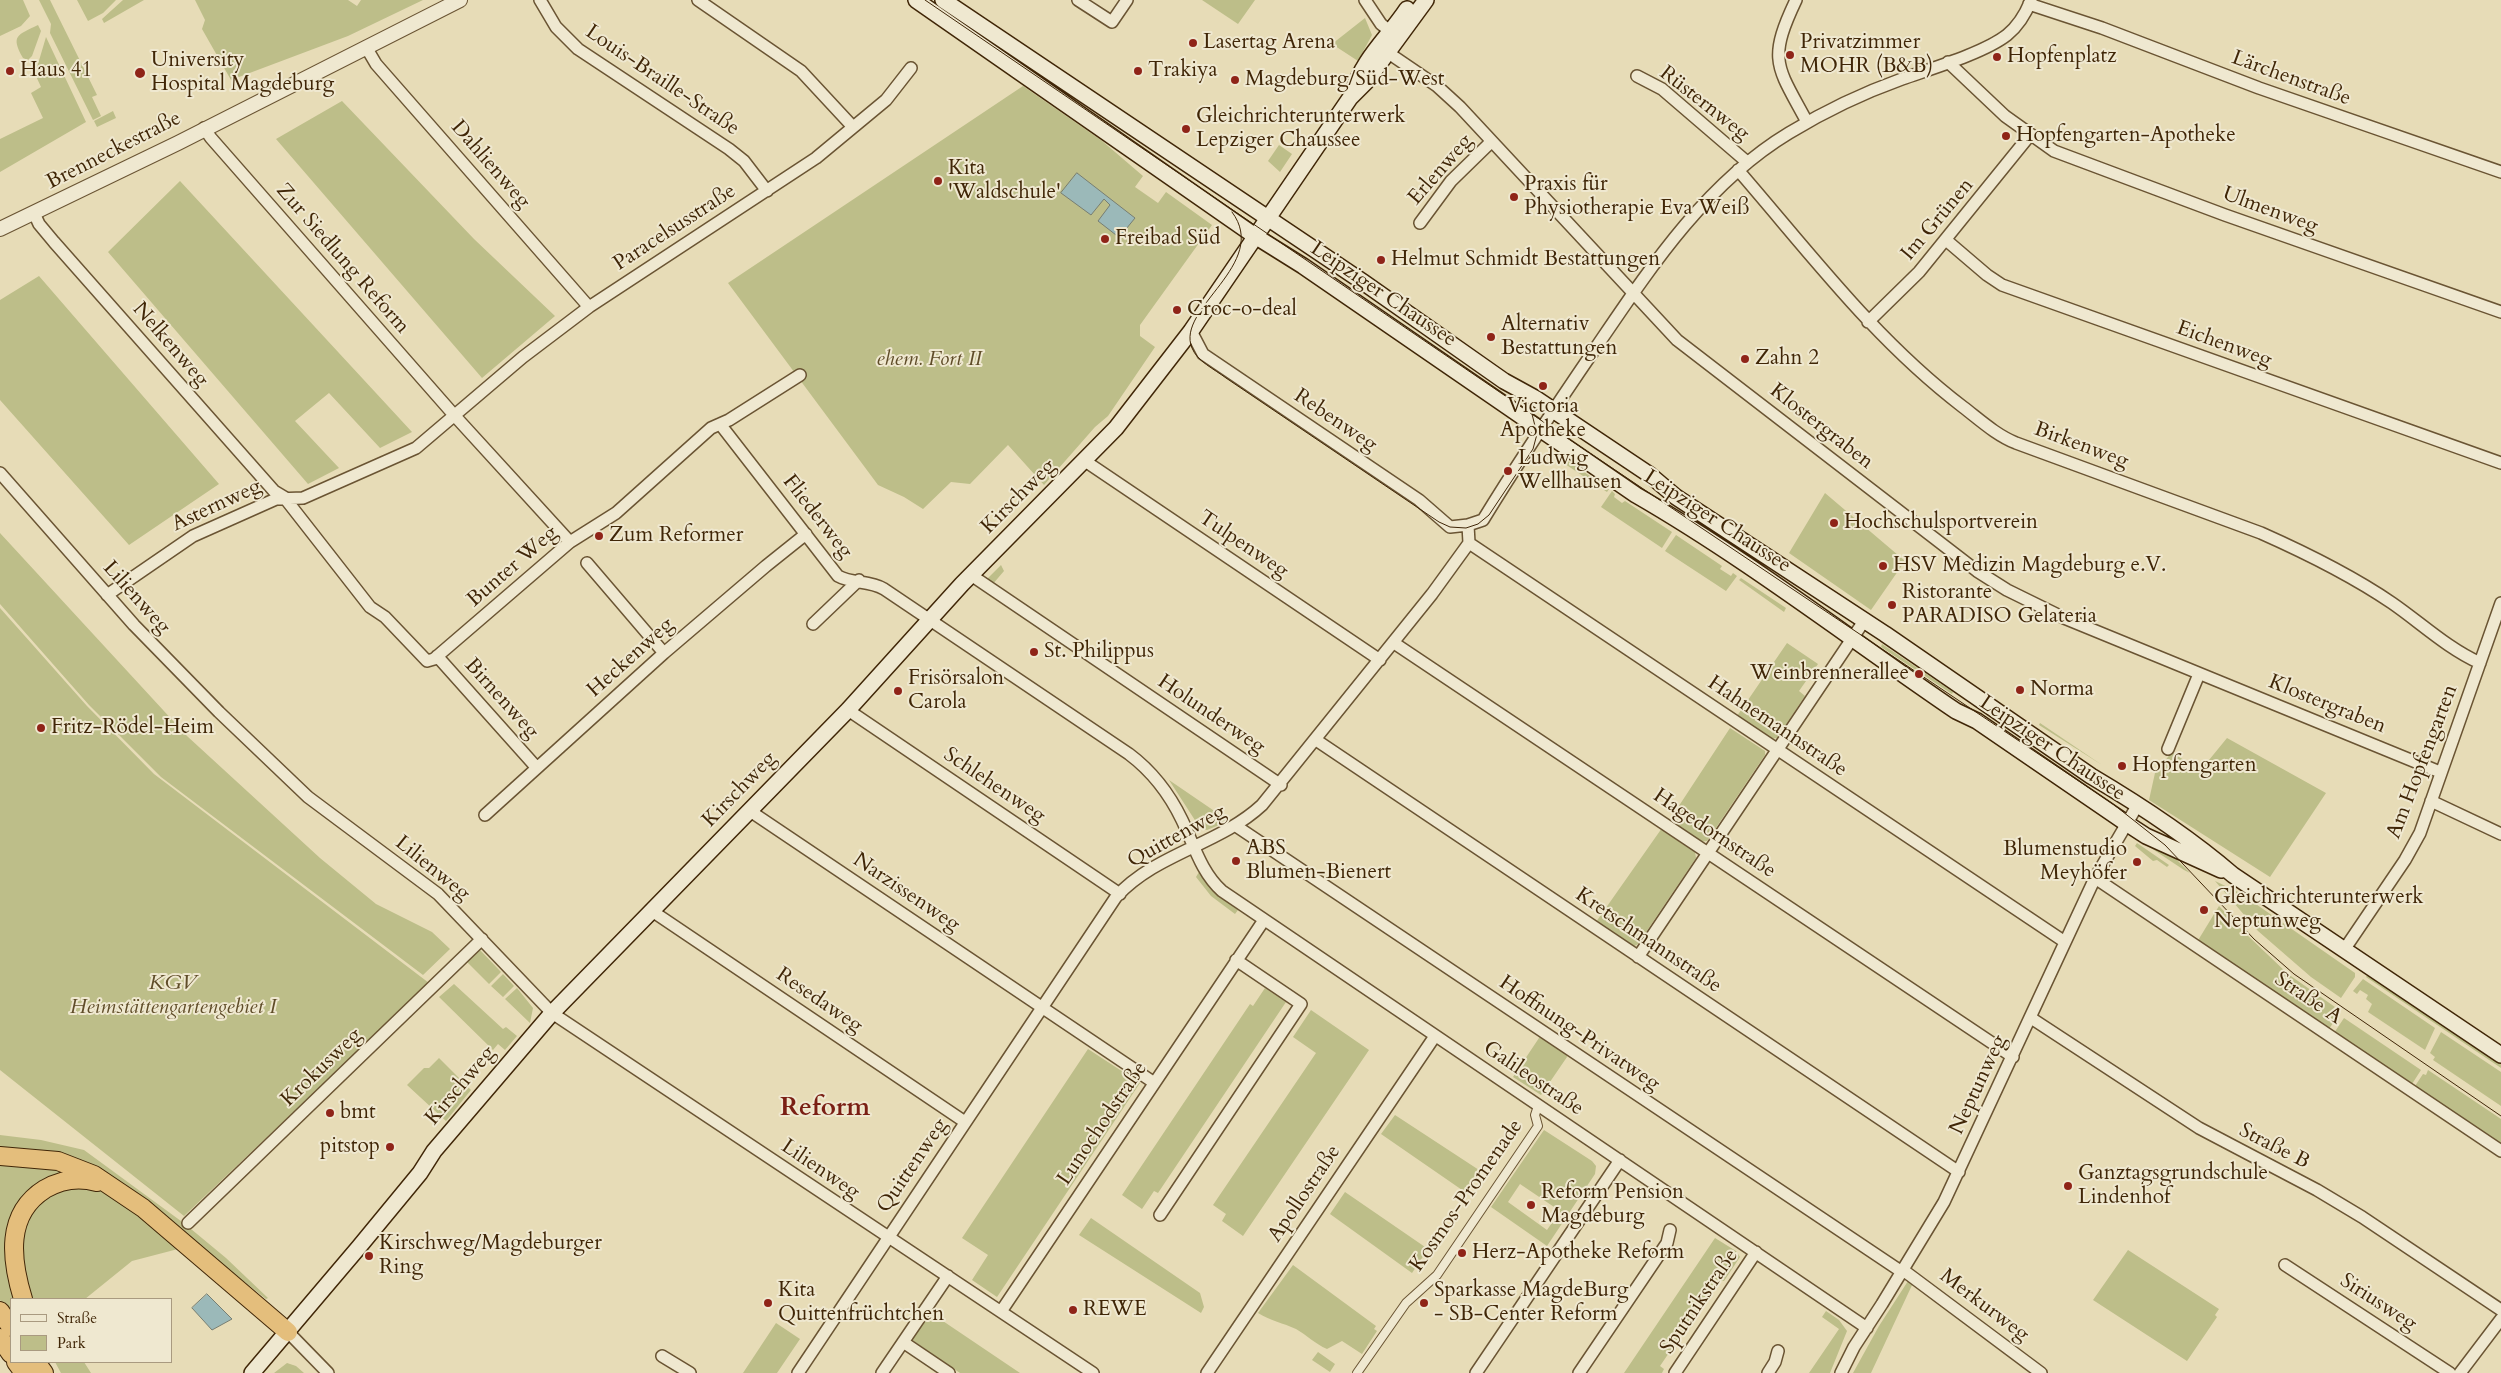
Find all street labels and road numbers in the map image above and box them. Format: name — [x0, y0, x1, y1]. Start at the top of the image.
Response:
street label: Louis-Braille-Straße — [580, 20, 744, 142]
street label: Lärchenstraße — [2228, 46, 2354, 112]
street label: Rüsternweg — [1654, 61, 1754, 147]
street label: Brenneckestraße — [42, 106, 186, 196]
street label: Dahlienweg — [445, 116, 535, 214]
street label: Erlenweg — [1403, 129, 1479, 211]
street label: Im Grünen — [1896, 174, 1980, 266]
street label: Zur Siedlung Reform — [270, 179, 414, 339]
street label: Paracelsusstraße — [609, 179, 741, 277]
street label: Ulmenweg — [2219, 182, 2321, 240]
street label: Leipziger Chaussee — [1305, 237, 1461, 353]
street label: Nelkenweg — [126, 298, 214, 392]
street label: Eichenweg — [2173, 316, 2275, 374]
street label: Klostergraben — [1764, 379, 1878, 475]
street label: Rebenweg — [1289, 384, 1381, 458]
street label: Birkenweg — [2030, 417, 2132, 475]
street label: Kirschweg — [976, 454, 1062, 540]
street label: Leipziger Chaussee — [1639, 465, 1795, 579]
street label: Fliederweg — [777, 470, 857, 564]
street label: Asternweg — [168, 474, 266, 538]
street label: Tulpenweg — [1193, 506, 1293, 584]
street label: Bunter Weg — [463, 521, 563, 613]
street label: Lilienweg — [97, 556, 175, 640]
street label: Heckenweg — [583, 613, 679, 703]
street label: Birnenweg — [458, 654, 544, 744]
street label: Holunderweg — [1152, 670, 1270, 760]
street label: Klostergraben — [2265, 670, 2389, 740]
street label: Hahnemannstraße — [1702, 671, 1852, 783]
street label: Am Hopfengarten — [2382, 681, 2464, 843]
street label: Leipziger Chaussee — [1974, 691, 2130, 807]
street label: Schlehenweg — [938, 743, 1050, 829]
street label: Kirschweg — [698, 747, 782, 833]
street label: Hagedornstraße — [1648, 784, 1780, 884]
street label: Quittenweg — [1123, 800, 1231, 874]
street label: Lilienweg — [389, 831, 475, 907]
street label: Narzissenweg — [848, 848, 964, 938]
street label: Kretschmannstraße — [1570, 883, 1726, 999]
street label: Resedaweg — [771, 963, 867, 1039]
street label: Straße A — [2269, 967, 2347, 1031]
street label: Hoffnung-Privatweg — [1494, 971, 1664, 1097]
street label: Krokusweg — [276, 1023, 368, 1113]
street label: Neptunweg — [1945, 1031, 2013, 1139]
street label: Galileostraße — [1478, 1036, 1588, 1122]
street label: Kirschweg — [421, 1041, 501, 1131]
street label: Lunochodstraße — [1052, 1057, 1154, 1191]
street label: Quittenweg — [872, 1114, 954, 1218]
street label: Kosmos-Promenade — [1405, 1115, 1529, 1277]
street label: Straße B — [2234, 1119, 2314, 1175]
street label: Lilienweg — [776, 1135, 864, 1205]
street label: Apollostraße — [1263, 1141, 1347, 1247]
street label: Sputnikstraße — [1656, 1245, 1744, 1359]
street label: Merkurweg — [1934, 1264, 2034, 1348]
street label: Siriusweg — [2335, 1269, 2421, 1337]

